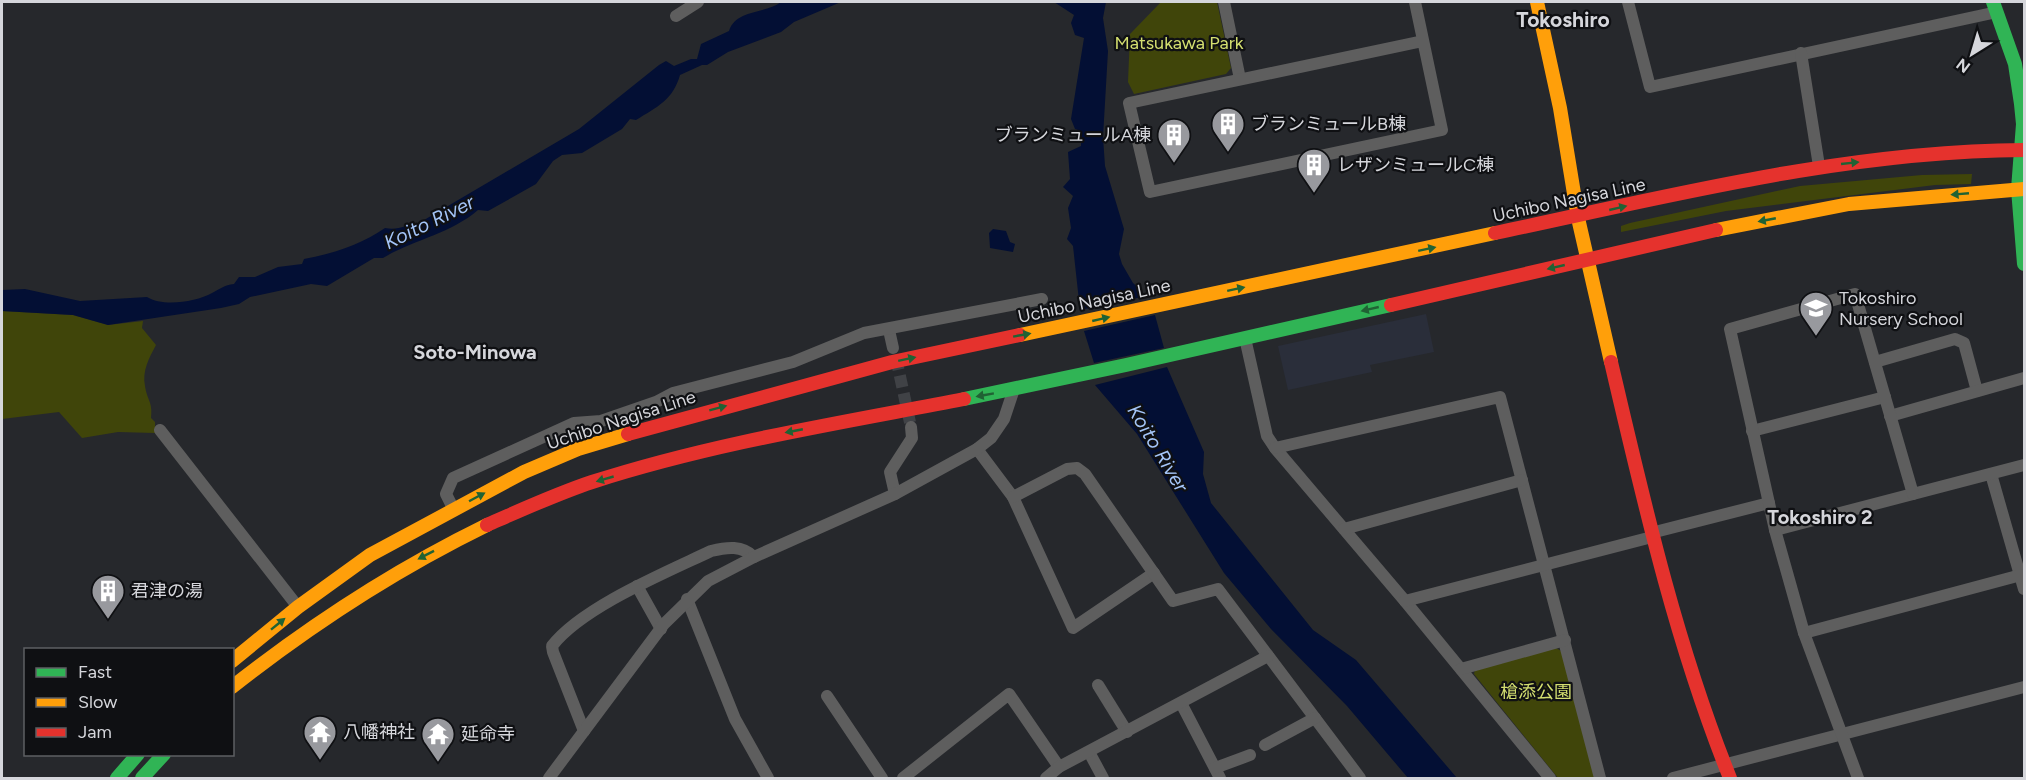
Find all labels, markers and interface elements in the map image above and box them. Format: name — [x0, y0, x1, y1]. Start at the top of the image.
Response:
district label: Tokoshiro — [1516, 7, 1610, 32]
north arrow — [1942, 24, 2002, 84]
park label: Matsukawa Park — [1115, 32, 1244, 54]
text: N — [1953, 54, 1974, 77]
building icon: ブランミュールB棟 — [1210, 106, 1246, 153]
place label: ブランミュールB棟 — [1251, 113, 1406, 135]
building icon: ブランミュールA棟 — [1156, 117, 1192, 164]
place label: ブランミュールA棟 — [995, 124, 1151, 146]
building icon: レザンミュールC棟 — [1296, 147, 1332, 194]
place label: レザンミュールC棟 — [1337, 154, 1494, 176]
one-way arrow — [1841, 158, 1860, 167]
street label: Uchibo Nagisa Line — [1491, 173, 1647, 227]
water label: Koito River — [380, 189, 479, 254]
one-way arrow — [1950, 189, 1969, 199]
one-way arrow — [1608, 203, 1627, 213]
one-way arrow — [1757, 216, 1776, 225]
one-way arrow — [1418, 244, 1437, 253]
one-way arrow — [1546, 263, 1565, 272]
street label: Uchibo Nagisa Line — [1016, 274, 1172, 328]
one-way arrow — [1227, 284, 1246, 293]
place label: Tokoshiro Nursery School — [1839, 287, 1963, 330]
school or university icon: Tokoshiro Nursery School — [1798, 290, 1834, 337]
one-way arrow — [1361, 305, 1379, 315]
one-way arrow — [1092, 313, 1110, 323]
one-way arrow — [1012, 330, 1031, 339]
district label: Soto-Minowa — [413, 340, 537, 364]
one-way arrow — [898, 353, 916, 363]
street label: Uchibo Nagisa Line — [544, 385, 698, 454]
one-way arrow — [976, 390, 995, 399]
water label: Koito River — [1123, 400, 1194, 497]
one-way arrow — [709, 402, 727, 412]
one-way arrow — [784, 427, 803, 436]
one-way arrow — [596, 475, 614, 484]
one-way arrow — [469, 492, 486, 502]
district label: Tokoshiro 2 — [1767, 505, 1873, 529]
one-way arrow — [417, 550, 434, 560]
building icon: 君津の湯 — [90, 573, 126, 620]
place label: 君津の湯 — [131, 580, 203, 602]
one-way arrow — [270, 618, 285, 631]
legend — [24, 648, 234, 756]
text: Fast — [78, 661, 112, 683]
park label: 槍添公園 — [1500, 681, 1572, 703]
text: Slow — [78, 691, 117, 713]
temple icon: 八幡神社 — [302, 714, 338, 761]
temple icon: 延命寺 — [420, 716, 456, 763]
text: Jam — [78, 721, 112, 743]
place label: 八幡神社 — [343, 721, 415, 743]
place label: 延命寺 — [461, 723, 515, 745]

